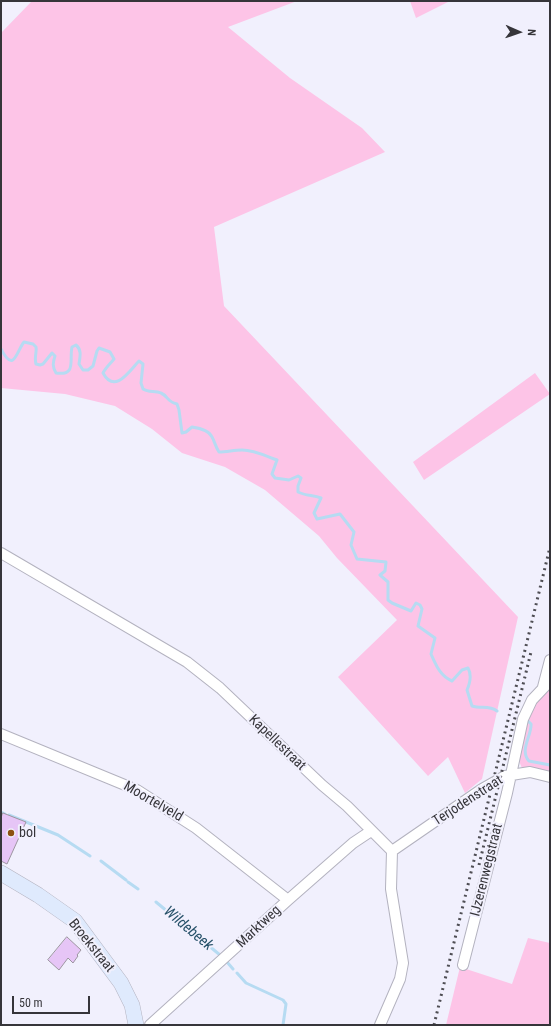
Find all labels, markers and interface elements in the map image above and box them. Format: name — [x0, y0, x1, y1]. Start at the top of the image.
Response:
north arrow — [499, 12, 539, 52]
text: N — [525, 29, 538, 36]
street label: Kapellestraat — [245, 712, 309, 774]
street label: Terjodenstraat — [430, 772, 506, 830]
street label: Moortelveld — [120, 778, 186, 826]
street label: IJzerenwegstraat — [467, 822, 507, 918]
place label: bol — [19, 825, 36, 841]
marker: bol — [6, 828, 16, 838]
street label: Marktweg — [233, 902, 285, 952]
water label: Wildebeek — [160, 903, 216, 955]
street label: Broekstraat — [64, 916, 118, 976]
scale bar — [14, 988, 92, 1014]
text: 50 m — [19, 996, 43, 1010]

